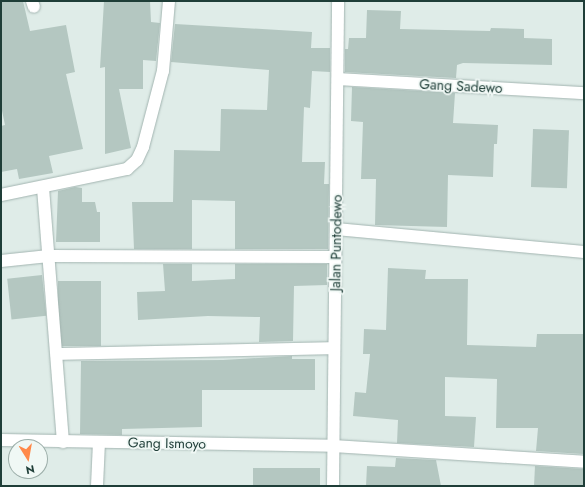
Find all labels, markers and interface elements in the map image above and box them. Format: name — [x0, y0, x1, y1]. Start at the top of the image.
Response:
street label: Gang Sadewo — [419, 75, 503, 97]
street label: Jalan Puntodewo — [327, 195, 345, 291]
street label: Gang Ismoyo — [128, 434, 206, 452]
north arrow — [8, 439, 48, 479]
text: N — [24, 461, 36, 478]

